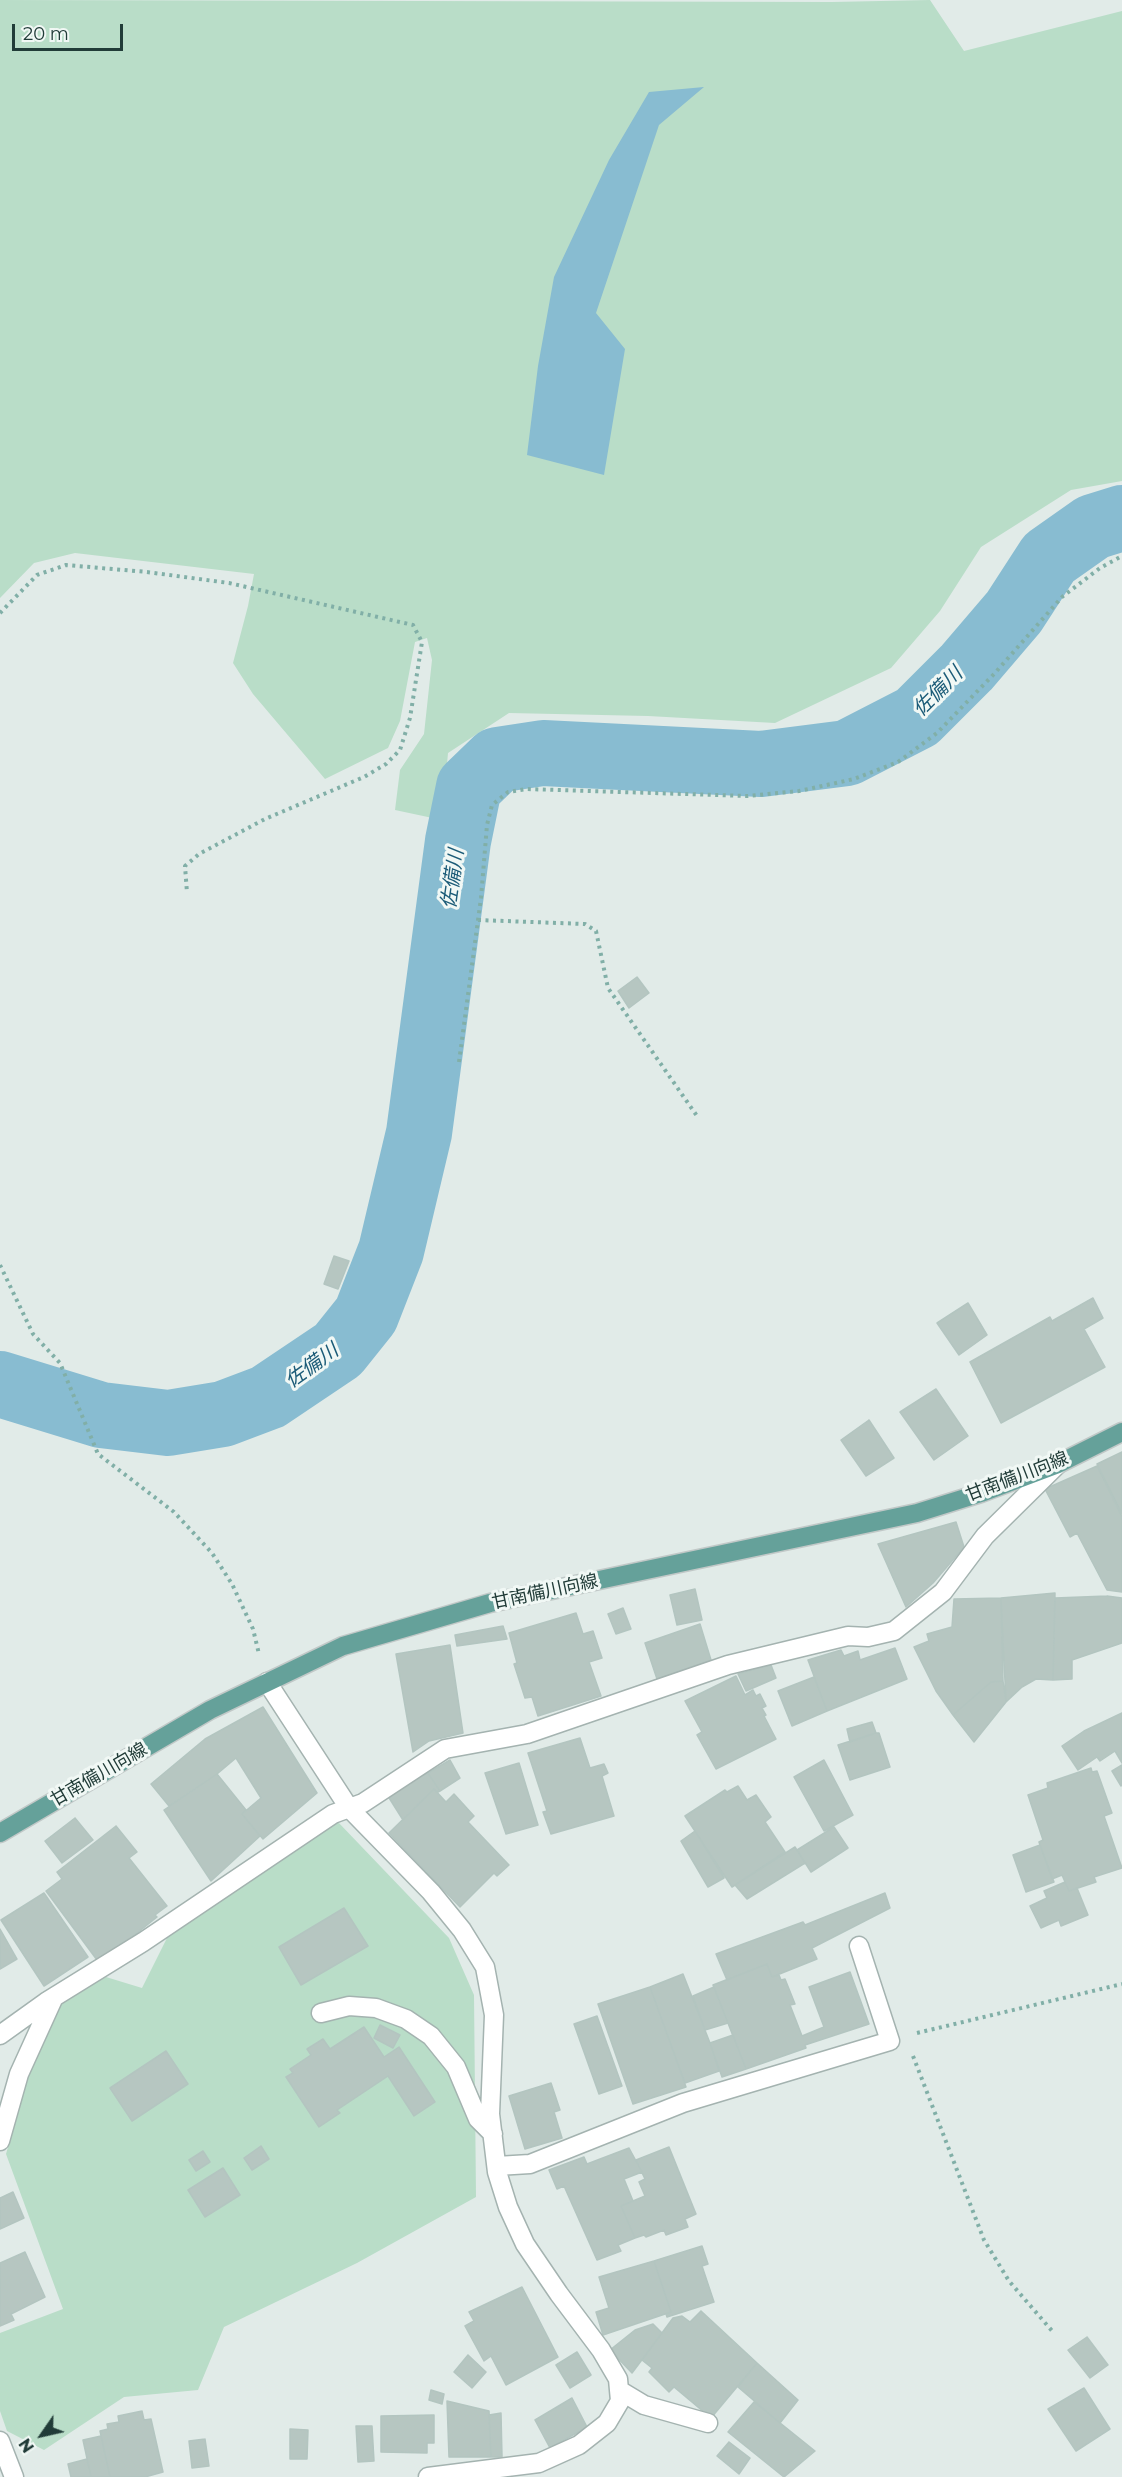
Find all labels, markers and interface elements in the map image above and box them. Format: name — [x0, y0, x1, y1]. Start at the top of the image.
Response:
scale bar — [15, 12, 126, 50]
text: 20 m — [23, 23, 69, 45]
water label: 佐備川 — [908, 662, 968, 722]
water label: 佐備川 — [437, 848, 469, 910]
water label: 佐備川 — [281, 1339, 343, 1393]
street label: 甘南備川向線 — [963, 1448, 1071, 1506]
street label: 甘南備川向線 — [490, 1570, 600, 1614]
street label: 甘南備川向線 — [47, 1739, 151, 1811]
north arrow — [12, 2405, 72, 2465]
text: N — [15, 2435, 38, 2456]

